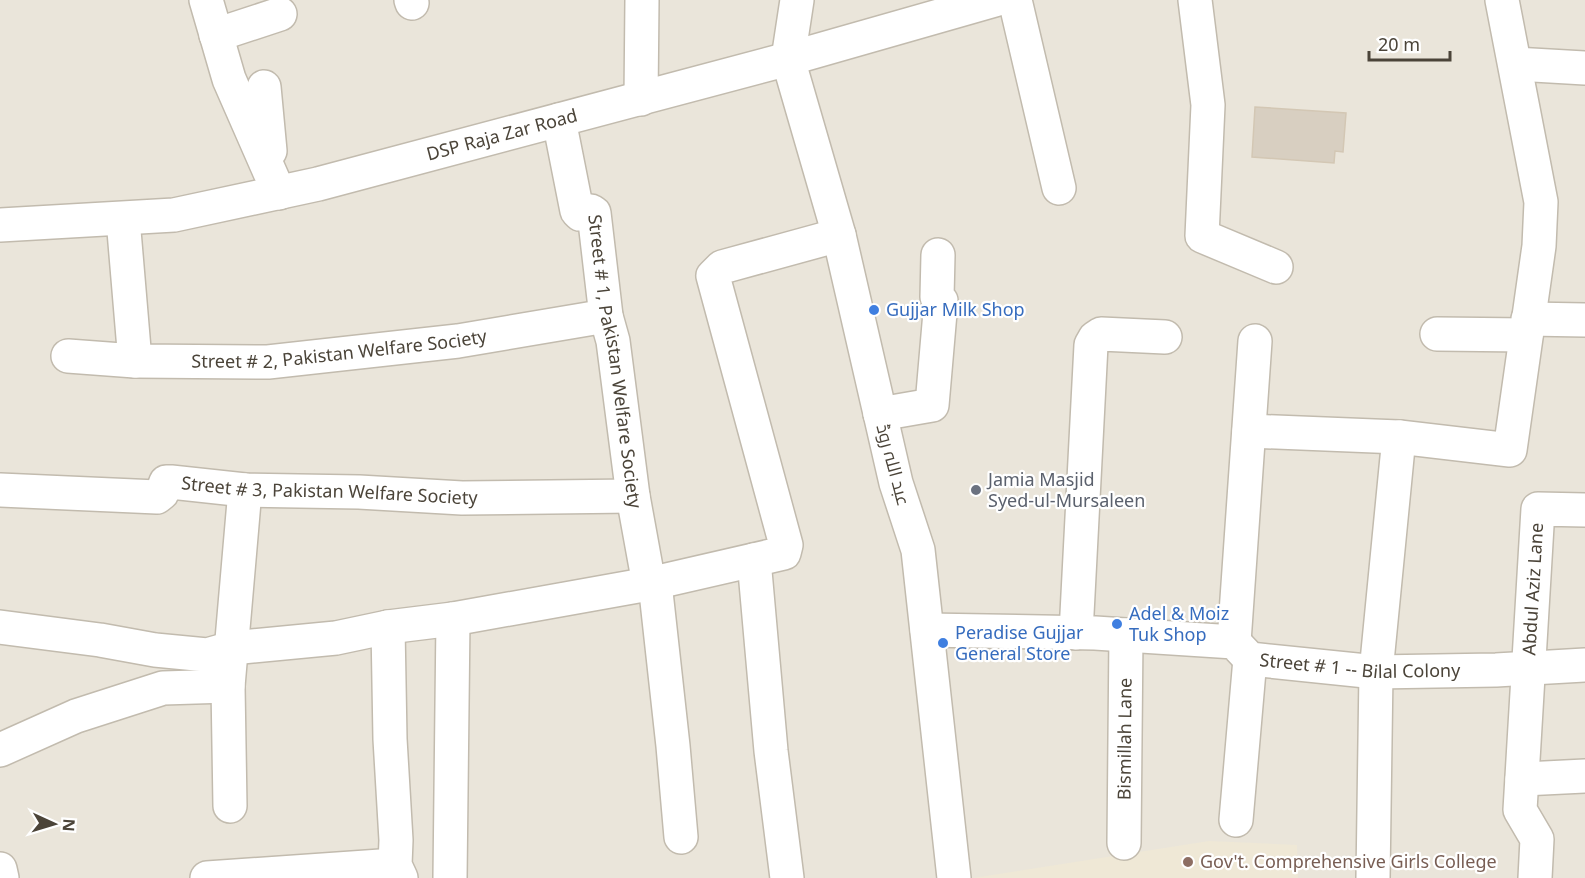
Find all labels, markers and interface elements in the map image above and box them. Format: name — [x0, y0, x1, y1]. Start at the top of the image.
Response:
scale bar — [1369, 24, 1450, 62]
text: 20 m — [1378, 32, 1420, 56]
street label: DSP Raja Zar Road — [424, 103, 580, 166]
street label: Street # 1, Pakistan Welfare Society — [583, 213, 648, 511]
place label: Gujjar Milk Shop — [886, 297, 1025, 321]
marker: Gujjar Milk Shop — [867, 303, 881, 317]
street label: Street # 2, Pakistan Welfare Society — [191, 323, 489, 373]
street label: عبد اللہ روڈ — [872, 421, 916, 508]
place label: Jamia Masjid Syed-ul-Mursaleen — [986, 467, 1145, 512]
street label: Street # 3, Pakistan Welfare Society — [180, 470, 478, 509]
marker: Jamia Masjid Syed-ul-Mursaleen — [969, 483, 983, 497]
street label: Abdul Aziz Lane — [1516, 522, 1548, 656]
place label: Adel & Moiz Tuk Shop — [1129, 601, 1229, 646]
marker: Adel & Moiz Tuk Shop — [1110, 617, 1124, 631]
place label: Peradise Gujjar General Store — [955, 620, 1084, 665]
marker: Peradise Gujjar General Store — [936, 636, 950, 650]
street label: Street # 1 -- Bilal Colony — [1259, 647, 1461, 683]
street label: Bismillah Lane — [1111, 678, 1137, 800]
north arrow — [24, 794, 84, 854]
text: N — [58, 818, 80, 832]
place label: Gov't. Comprehensive Girls College — [1200, 849, 1497, 873]
marker: Gov't. Comprehensive Girls College — [1181, 855, 1195, 869]

